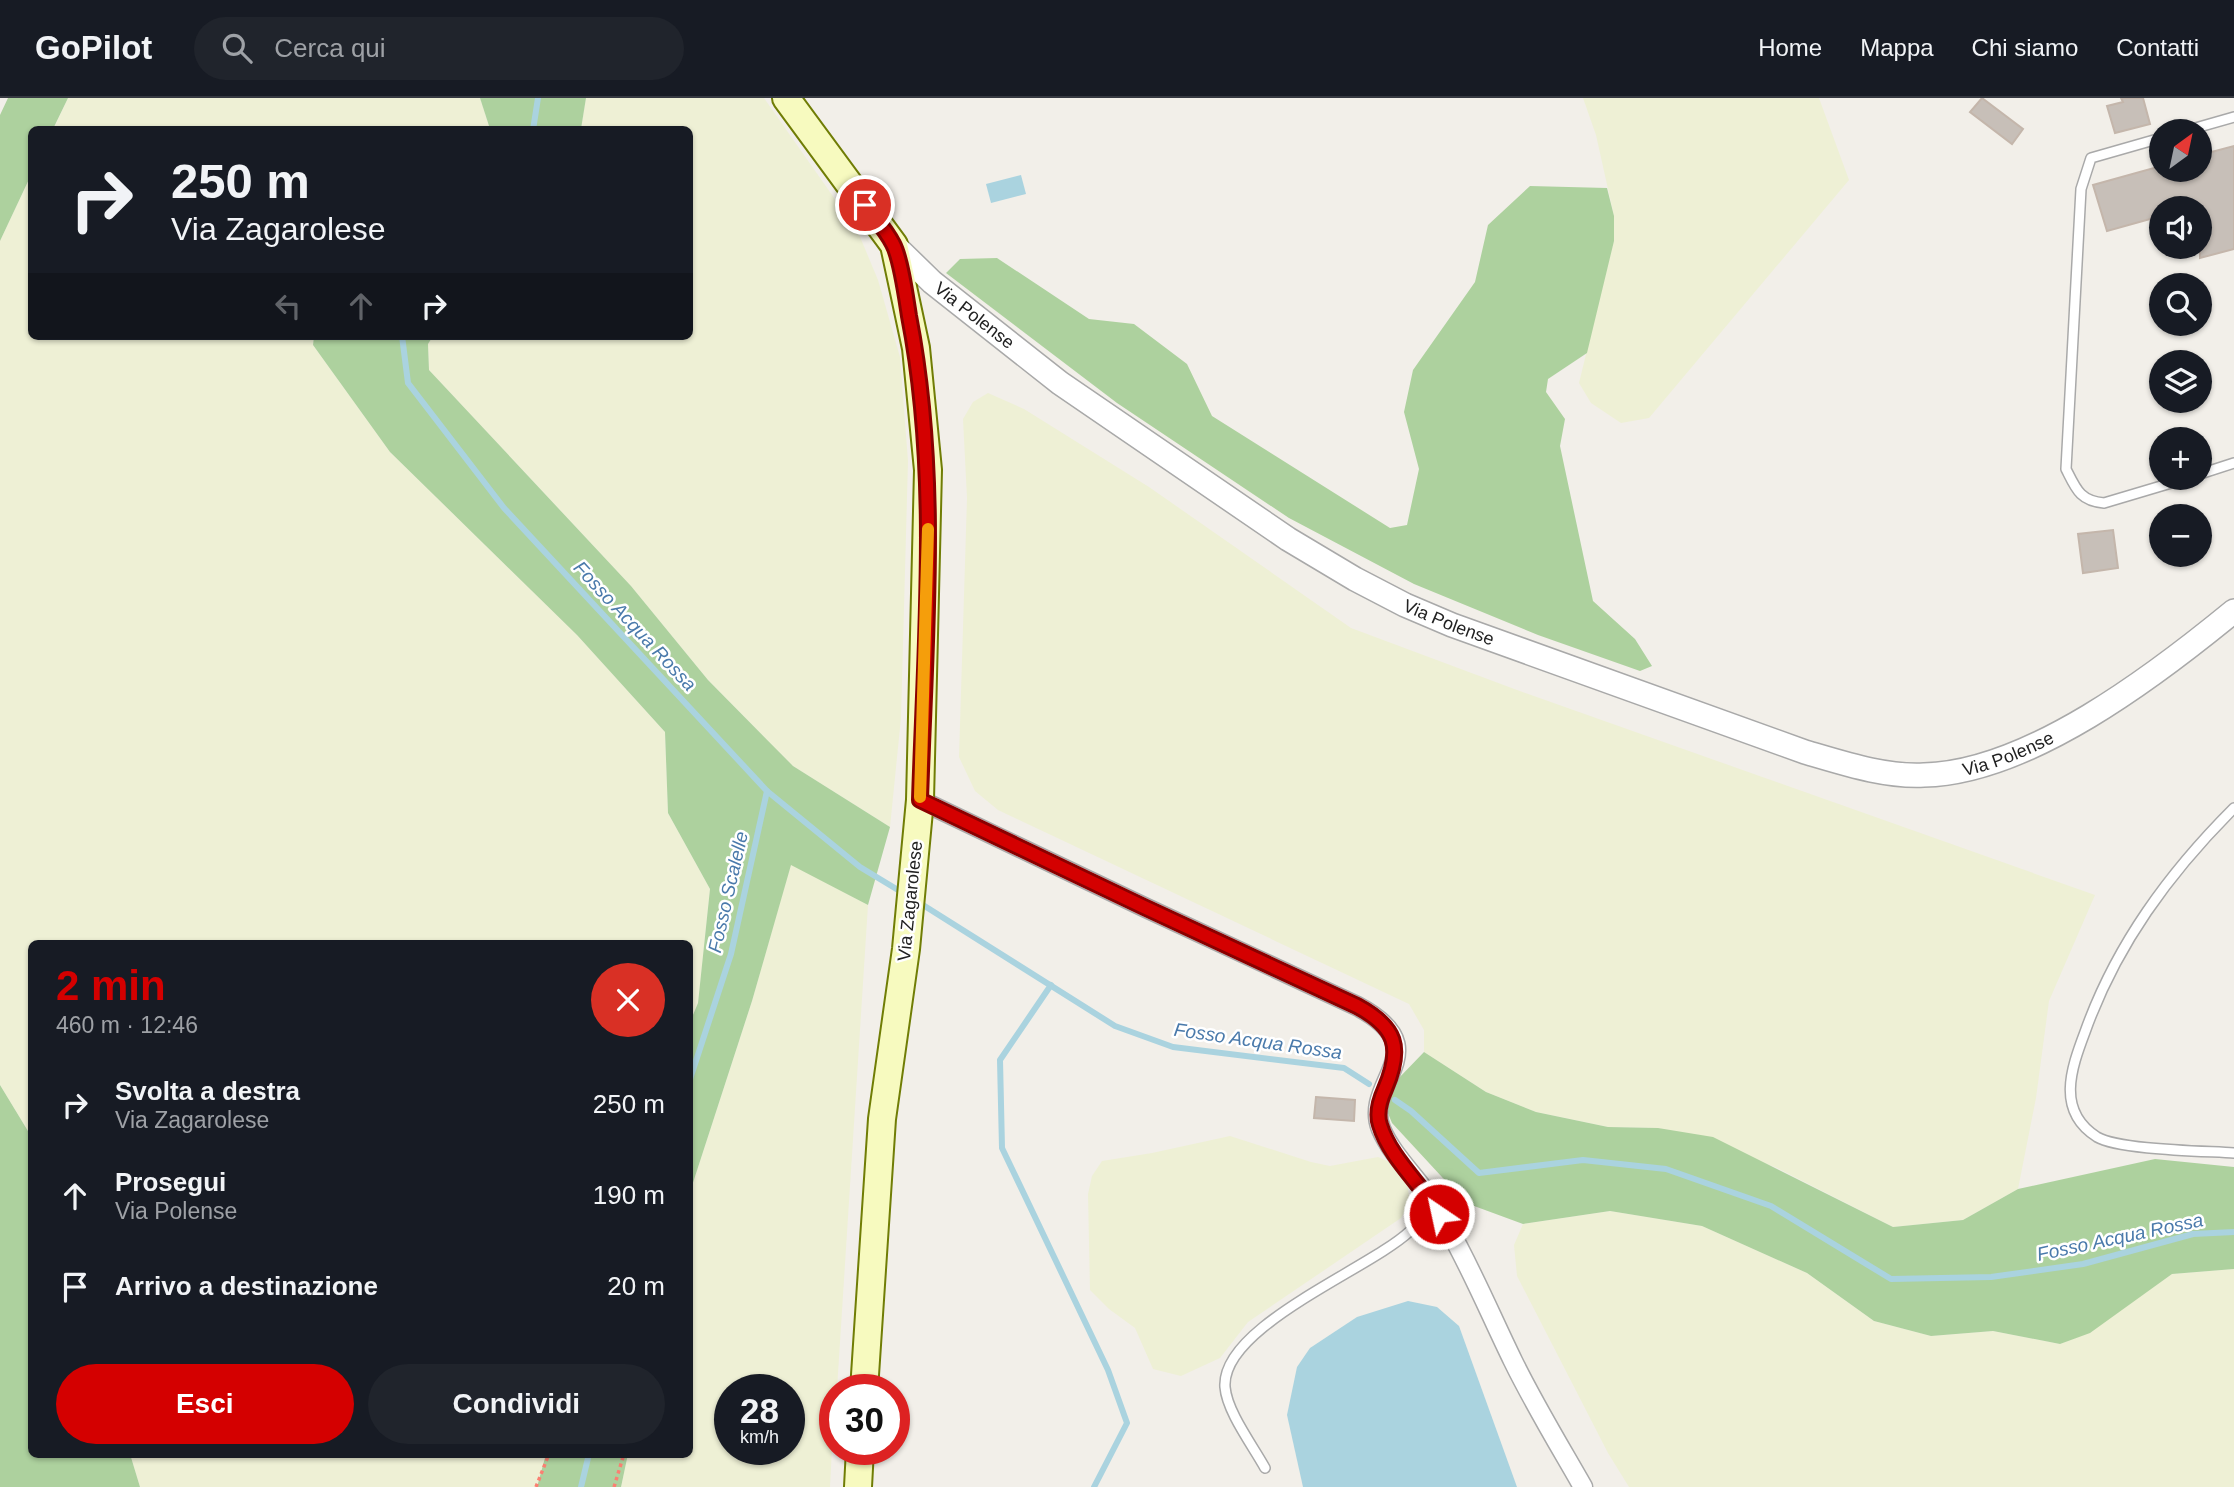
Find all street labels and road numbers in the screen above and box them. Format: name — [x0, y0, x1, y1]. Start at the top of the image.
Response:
street label: Via Polense — [931, 278, 1018, 353]
street label: Via Polense — [1401, 596, 1497, 649]
street label: Via Polense — [1961, 728, 2057, 780]
street label: Via Zagarolese — [894, 840, 926, 962]

